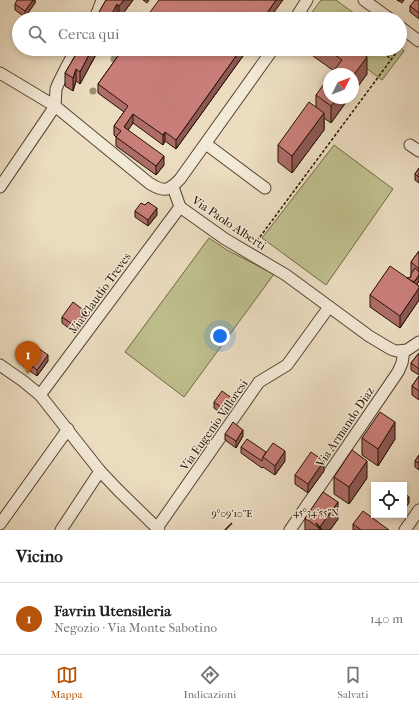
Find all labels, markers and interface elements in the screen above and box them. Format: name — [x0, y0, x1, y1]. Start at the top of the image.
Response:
search box — [12, 12, 407, 56]
icon: search — [26, 23, 48, 45]
text: Cerca qui — [58, 25, 119, 43]
north arrow — [323, 68, 359, 104]
street label: Via Paolo Alberti — [189, 193, 269, 253]
street label: Via Claudio Treves — [66, 250, 134, 337]
your location — [210, 326, 230, 346]
pin: 1 — [15, 341, 41, 374]
street label: Via Eugenio Villoresi — [177, 376, 251, 474]
street label: Via Armando Diaz — [312, 384, 377, 471]
map controls — [371, 482, 407, 518]
button: locate — [371, 482, 407, 518]
text: 45°34'55"N — [293, 507, 339, 519]
text: 9°09'10"E — [212, 508, 252, 520]
text: Vicino — [16, 546, 63, 566]
text: Favrin Utensileria — [54, 602, 171, 620]
text: 1 — [27, 611, 31, 626]
text: 140 m — [370, 611, 403, 626]
text: Negozio · Via Monte Sabotino — [54, 620, 217, 635]
tab: Mappa — [50, 664, 83, 701]
tab: Indicazioni — [183, 664, 236, 701]
tab: Salvati — [337, 664, 369, 701]

